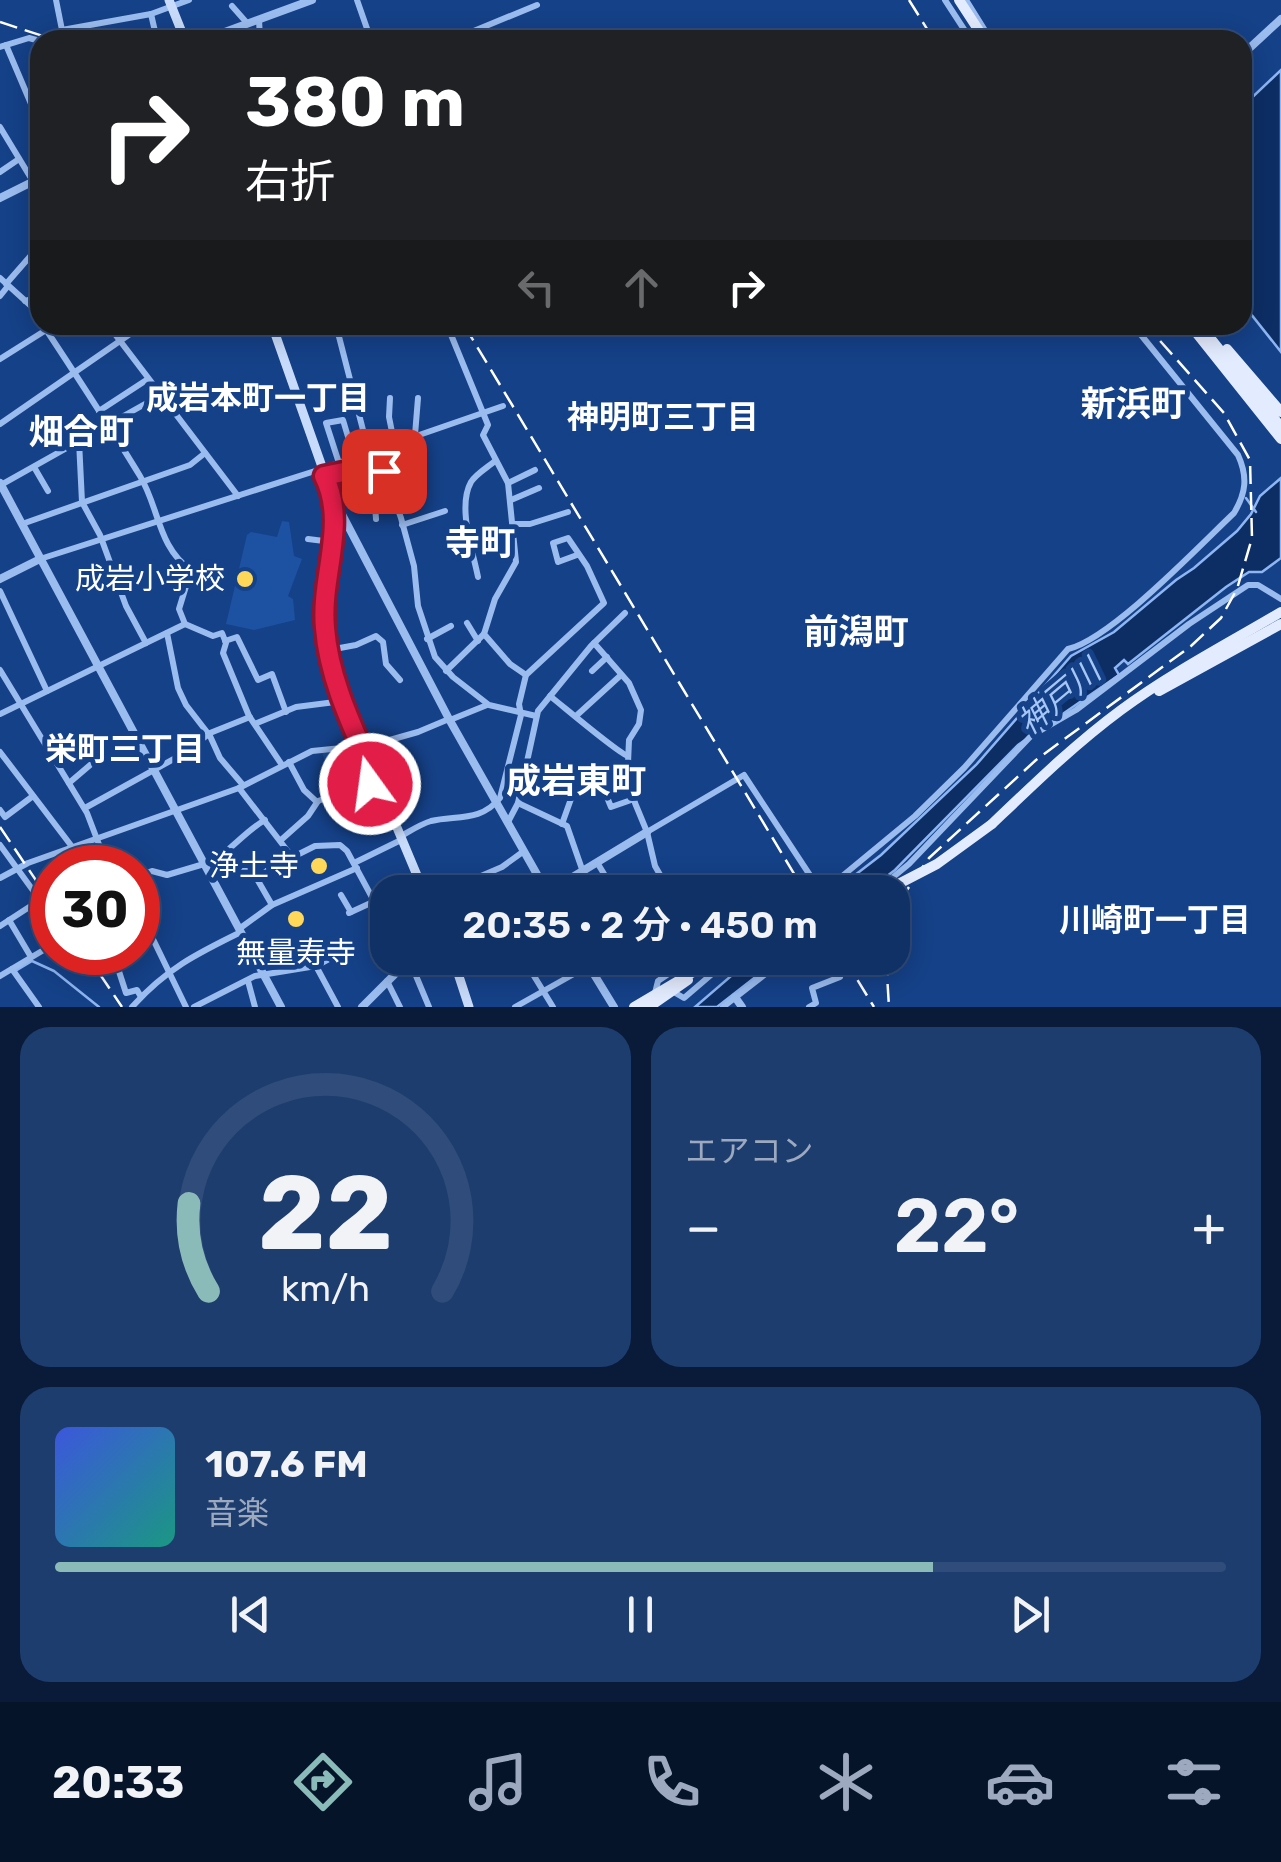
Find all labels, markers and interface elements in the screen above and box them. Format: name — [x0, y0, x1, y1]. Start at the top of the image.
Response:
text: 380 m — [245, 61, 465, 144]
icon: right — [80, 70, 210, 200]
text: 右折 — [245, 155, 335, 208]
icon: left — [509, 260, 564, 315]
icon: ahead — [614, 260, 669, 315]
icon: right — [719, 260, 774, 315]
district label: 成岩本町一丁目 — [146, 379, 370, 417]
district label: 新浜町 — [1080, 383, 1186, 425]
district label: 神明町三丁目 — [567, 398, 759, 436]
district label: 畑合町 — [28, 411, 134, 453]
pin — [342, 429, 427, 514]
icon: arrive — [357, 444, 412, 499]
district label: 寺町 — [445, 522, 515, 564]
place label: 成岩小学校 — [75, 561, 225, 597]
marker: 成岩小学校 — [234, 568, 256, 590]
district label: 前潟町 — [803, 611, 909, 653]
water label: 神戸川 — [1010, 650, 1110, 742]
district label: 栄町三丁目 — [45, 730, 205, 768]
position arrow — [318, 732, 422, 836]
district label: 成岩東町 — [506, 760, 646, 802]
speed limit sign: 30 — [30, 845, 160, 975]
place label: 浄土寺 — [209, 848, 299, 884]
marker: 浄土寺 — [308, 855, 330, 877]
district label: 川崎町一丁目 — [1059, 901, 1251, 939]
text: 20:35 · 2 分 · 450 m — [462, 902, 818, 948]
marker: 無量寿寺 — [285, 908, 307, 930]
place label: 無量寿寺 — [236, 935, 356, 971]
text: エアコン — [686, 1132, 814, 1170]
text: 22 — [258, 1152, 393, 1275]
text: 22° — [894, 1182, 1019, 1271]
text: − — [686, 1195, 721, 1260]
text: + — [1192, 1195, 1226, 1260]
text: km/h — [281, 1268, 370, 1310]
text: 107.6 FM — [205, 1441, 368, 1487]
text: 音楽 — [205, 1494, 269, 1532]
icon: previous — [223, 1587, 278, 1642]
icon: pause — [613, 1587, 668, 1642]
icon: next — [1003, 1587, 1058, 1642]
icon: directions — [288, 1747, 358, 1817]
icon: music — [463, 1747, 533, 1817]
icon: phone — [637, 1747, 707, 1817]
icon: climate — [811, 1747, 881, 1817]
icon: car — [985, 1747, 1055, 1817]
icon: filters — [1159, 1747, 1229, 1817]
text: 20:33 — [52, 1756, 184, 1809]

